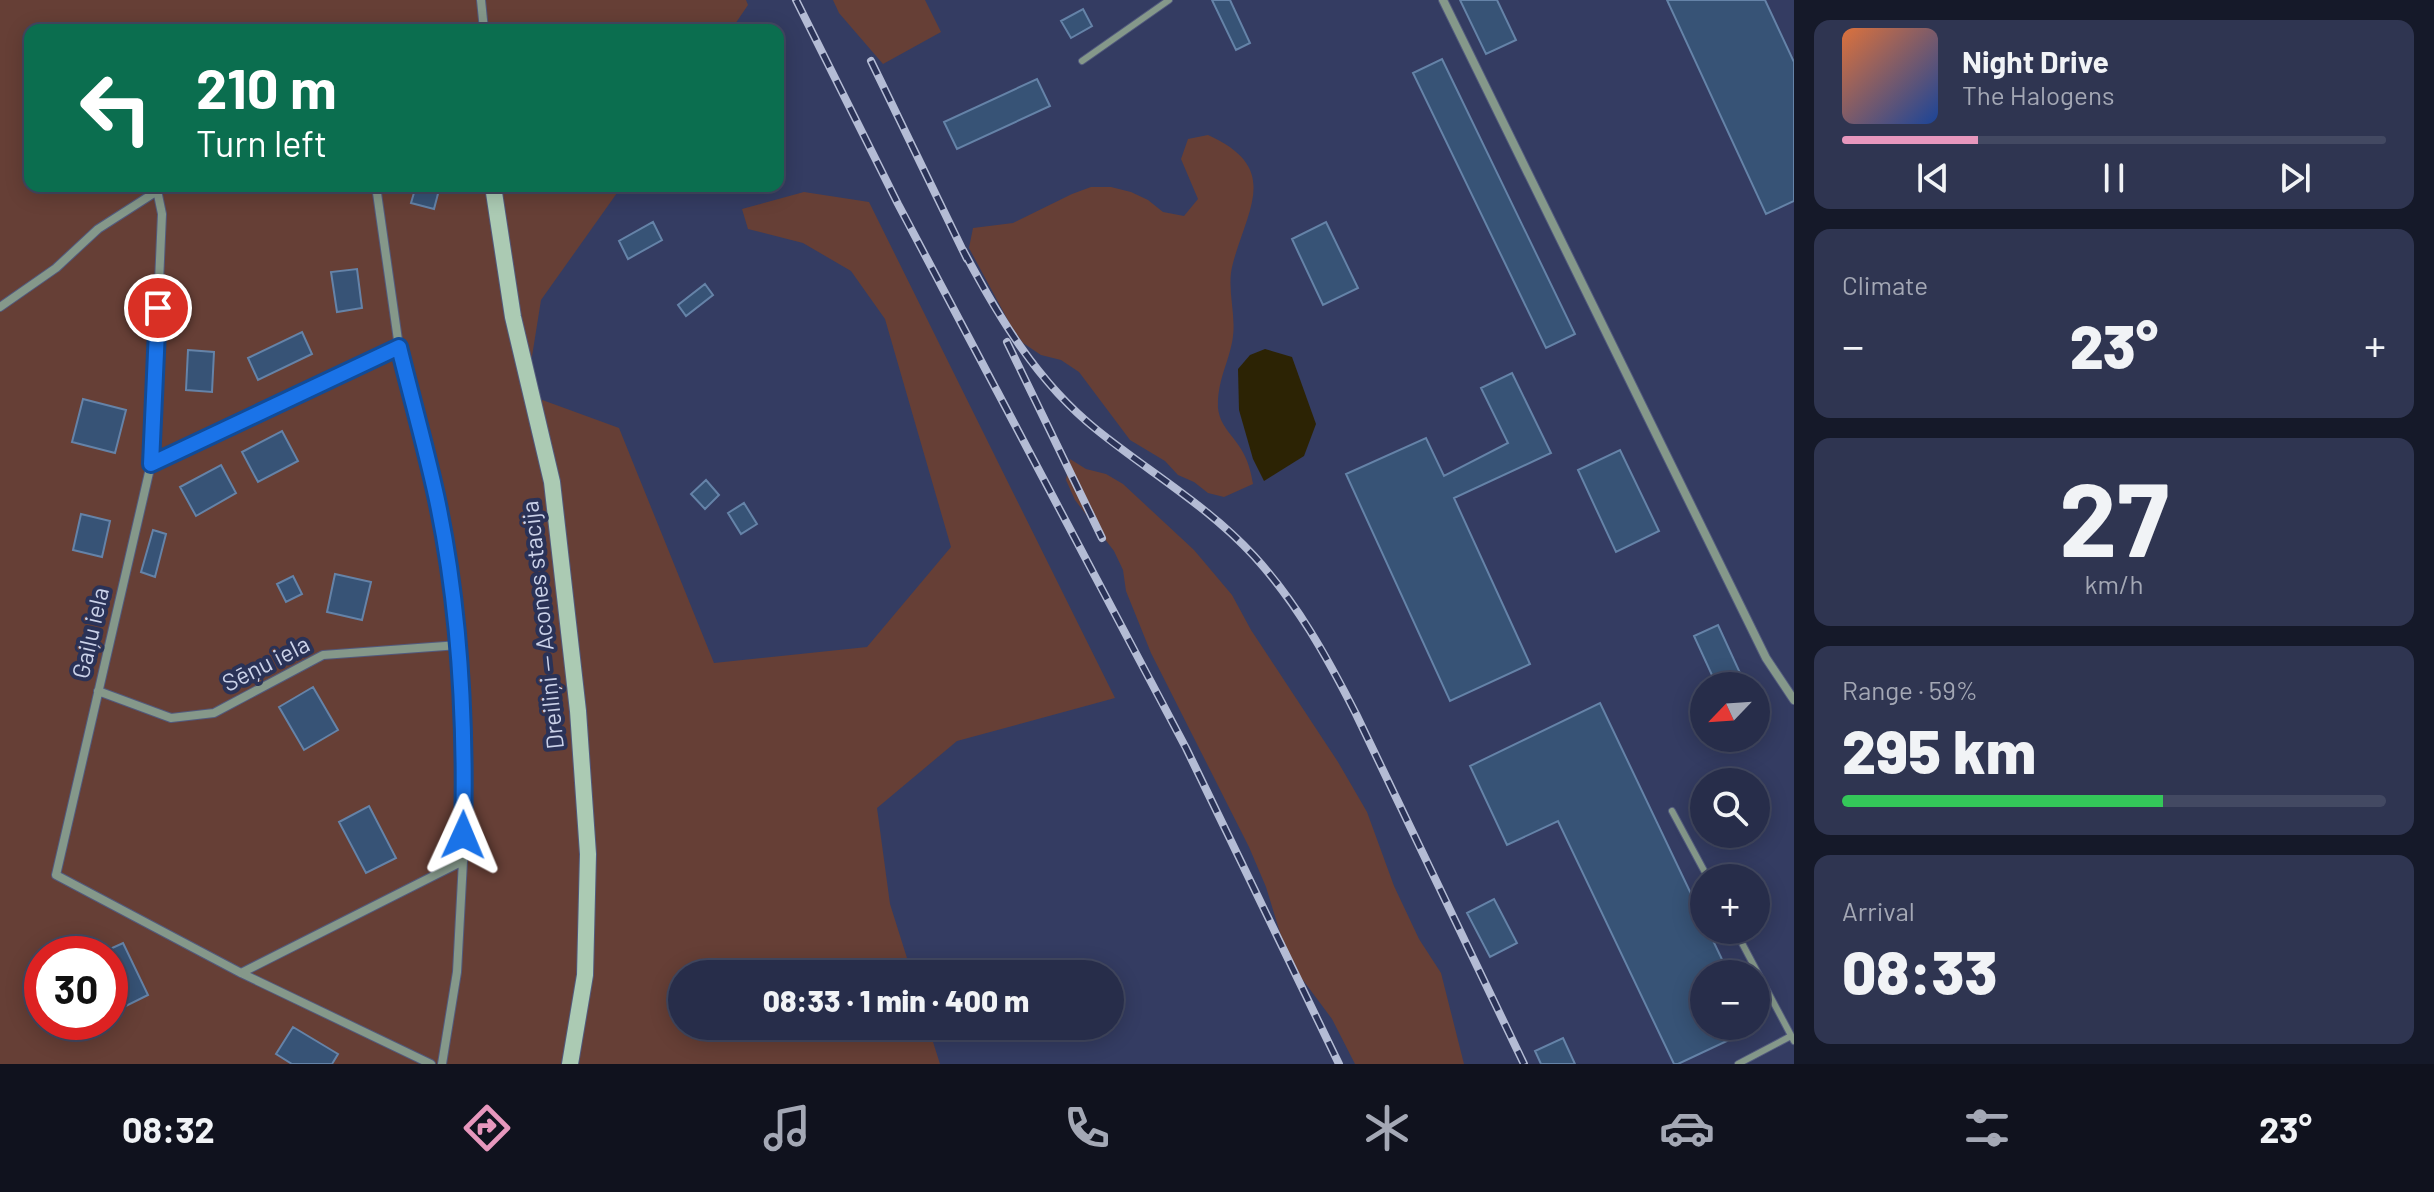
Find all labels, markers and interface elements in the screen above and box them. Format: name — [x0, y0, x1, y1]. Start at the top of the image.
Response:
text: Night Drive — [1962, 43, 2109, 79]
text: 210 m — [196, 53, 337, 120]
icon: left — [64, 56, 168, 160]
text: The Halogens — [1962, 79, 2114, 110]
text: Turn left — [196, 121, 327, 164]
icon: previous — [1911, 156, 1955, 200]
icon: pause — [2092, 156, 2136, 200]
icon: next — [2273, 156, 2317, 200]
text: Climate — [1842, 269, 1928, 300]
pin — [124, 274, 192, 342]
icon: arrive — [136, 286, 180, 330]
text: 23° — [2070, 309, 2158, 381]
text: − — [1842, 318, 1864, 371]
text: + — [2364, 318, 2386, 371]
text: 27 — [2059, 453, 2169, 578]
street label: Dreiliņi — Acones stacija — [514, 499, 569, 751]
text: km/h — [2085, 568, 2143, 599]
street label: Gaiļu iela — [65, 584, 114, 681]
street label: Sēņu iela — [217, 628, 314, 697]
north arrow — [1690, 672, 1770, 752]
map controls — [1690, 672, 1770, 1040]
text: Range · 59% — [1842, 674, 1978, 705]
text: 295 km — [1842, 714, 2036, 786]
button: search — [1690, 768, 1770, 848]
position arrow — [421, 793, 505, 877]
button: + — [1690, 864, 1770, 944]
text: Arrival — [1842, 895, 1915, 926]
text: 08:33 — [1842, 935, 1997, 1007]
speed limit sign: 30 — [24, 936, 128, 1040]
button: − — [1690, 960, 1770, 1040]
text: 08:33 · 1 min · 400 m — [763, 982, 1029, 1018]
icon: directions — [459, 1100, 515, 1156]
icon: music — [759, 1100, 815, 1156]
icon: phone — [1059, 1100, 1115, 1156]
icon: climate — [1359, 1100, 1415, 1156]
icon: car — [1659, 1100, 1715, 1156]
icon: filters — [1959, 1100, 2015, 1156]
text: 08:32 — [122, 1107, 215, 1150]
text: 23° — [2259, 1107, 2312, 1150]

